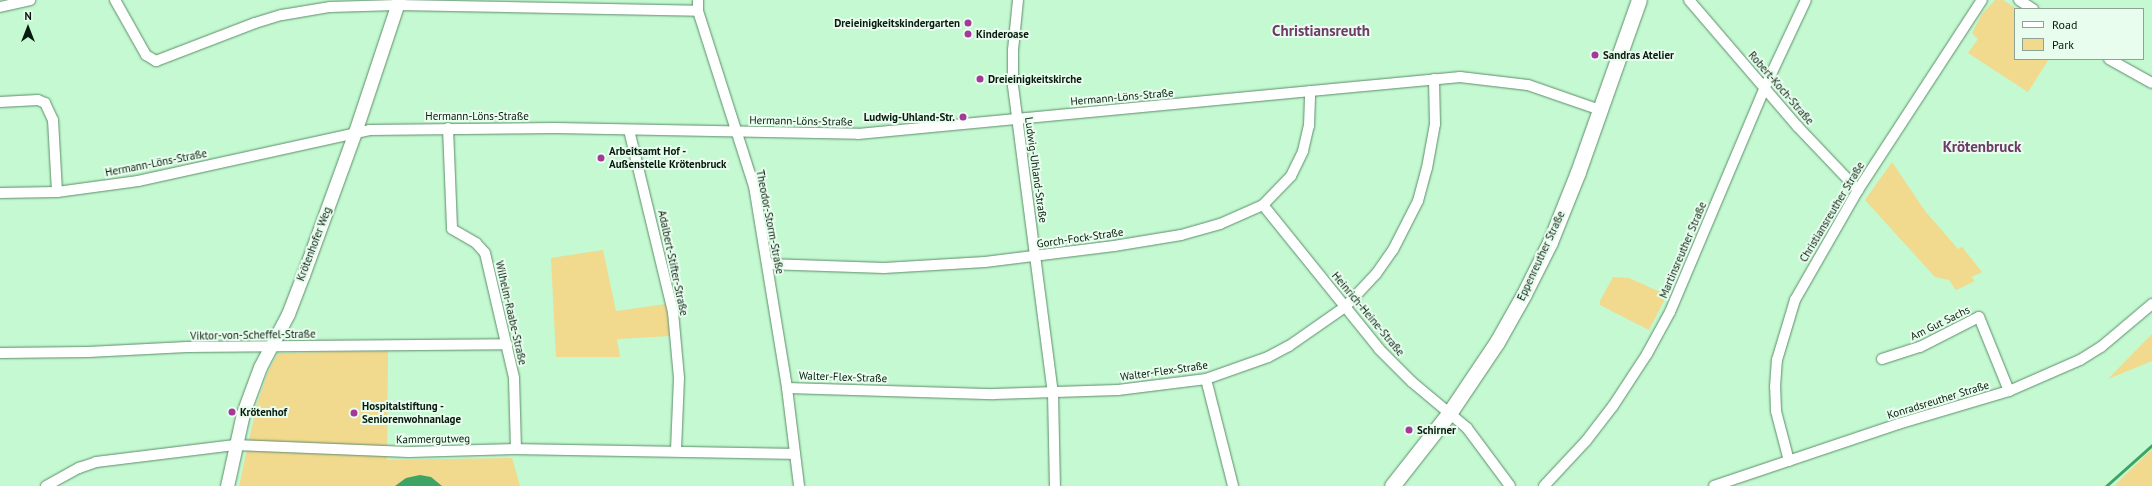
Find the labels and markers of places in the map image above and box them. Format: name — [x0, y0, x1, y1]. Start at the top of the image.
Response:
place label: Dreieinigkeitskindergarten — [834, 16, 960, 30]
marker: Dreieinigkeitskindergarten — [963, 18, 973, 28]
place label: Kinderoase — [976, 27, 1029, 41]
marker: Kinderoase — [963, 29, 973, 39]
place label: Sandras Atelier — [1603, 48, 1674, 62]
marker: Sandras Atelier — [1590, 50, 1600, 60]
place label: Dreieinigkeitskirche — [988, 72, 1082, 86]
marker: Dreieinigkeitskirche — [975, 74, 985, 84]
place label: Ludwig-Uhland-Str. — [864, 110, 955, 124]
marker: Ludwig-Uhland-Str. — [958, 112, 968, 122]
place label: Arbeitsamt Hof - Außenstelle Krötenbruck — [609, 145, 727, 171]
marker: Arbeitsamt Hof - Außenstelle Krötenbruck — [596, 153, 606, 163]
place label: Hospitalstiftung - Seniorenwohnanlage — [362, 400, 461, 426]
place label: Krötenhof — [240, 405, 287, 419]
marker: Krötenhof — [227, 407, 237, 417]
marker: Hospitalstiftung - Seniorenwohnanlage — [349, 408, 359, 418]
place label: Schirner — [1417, 423, 1456, 437]
marker: Schirner — [1404, 425, 1414, 435]

